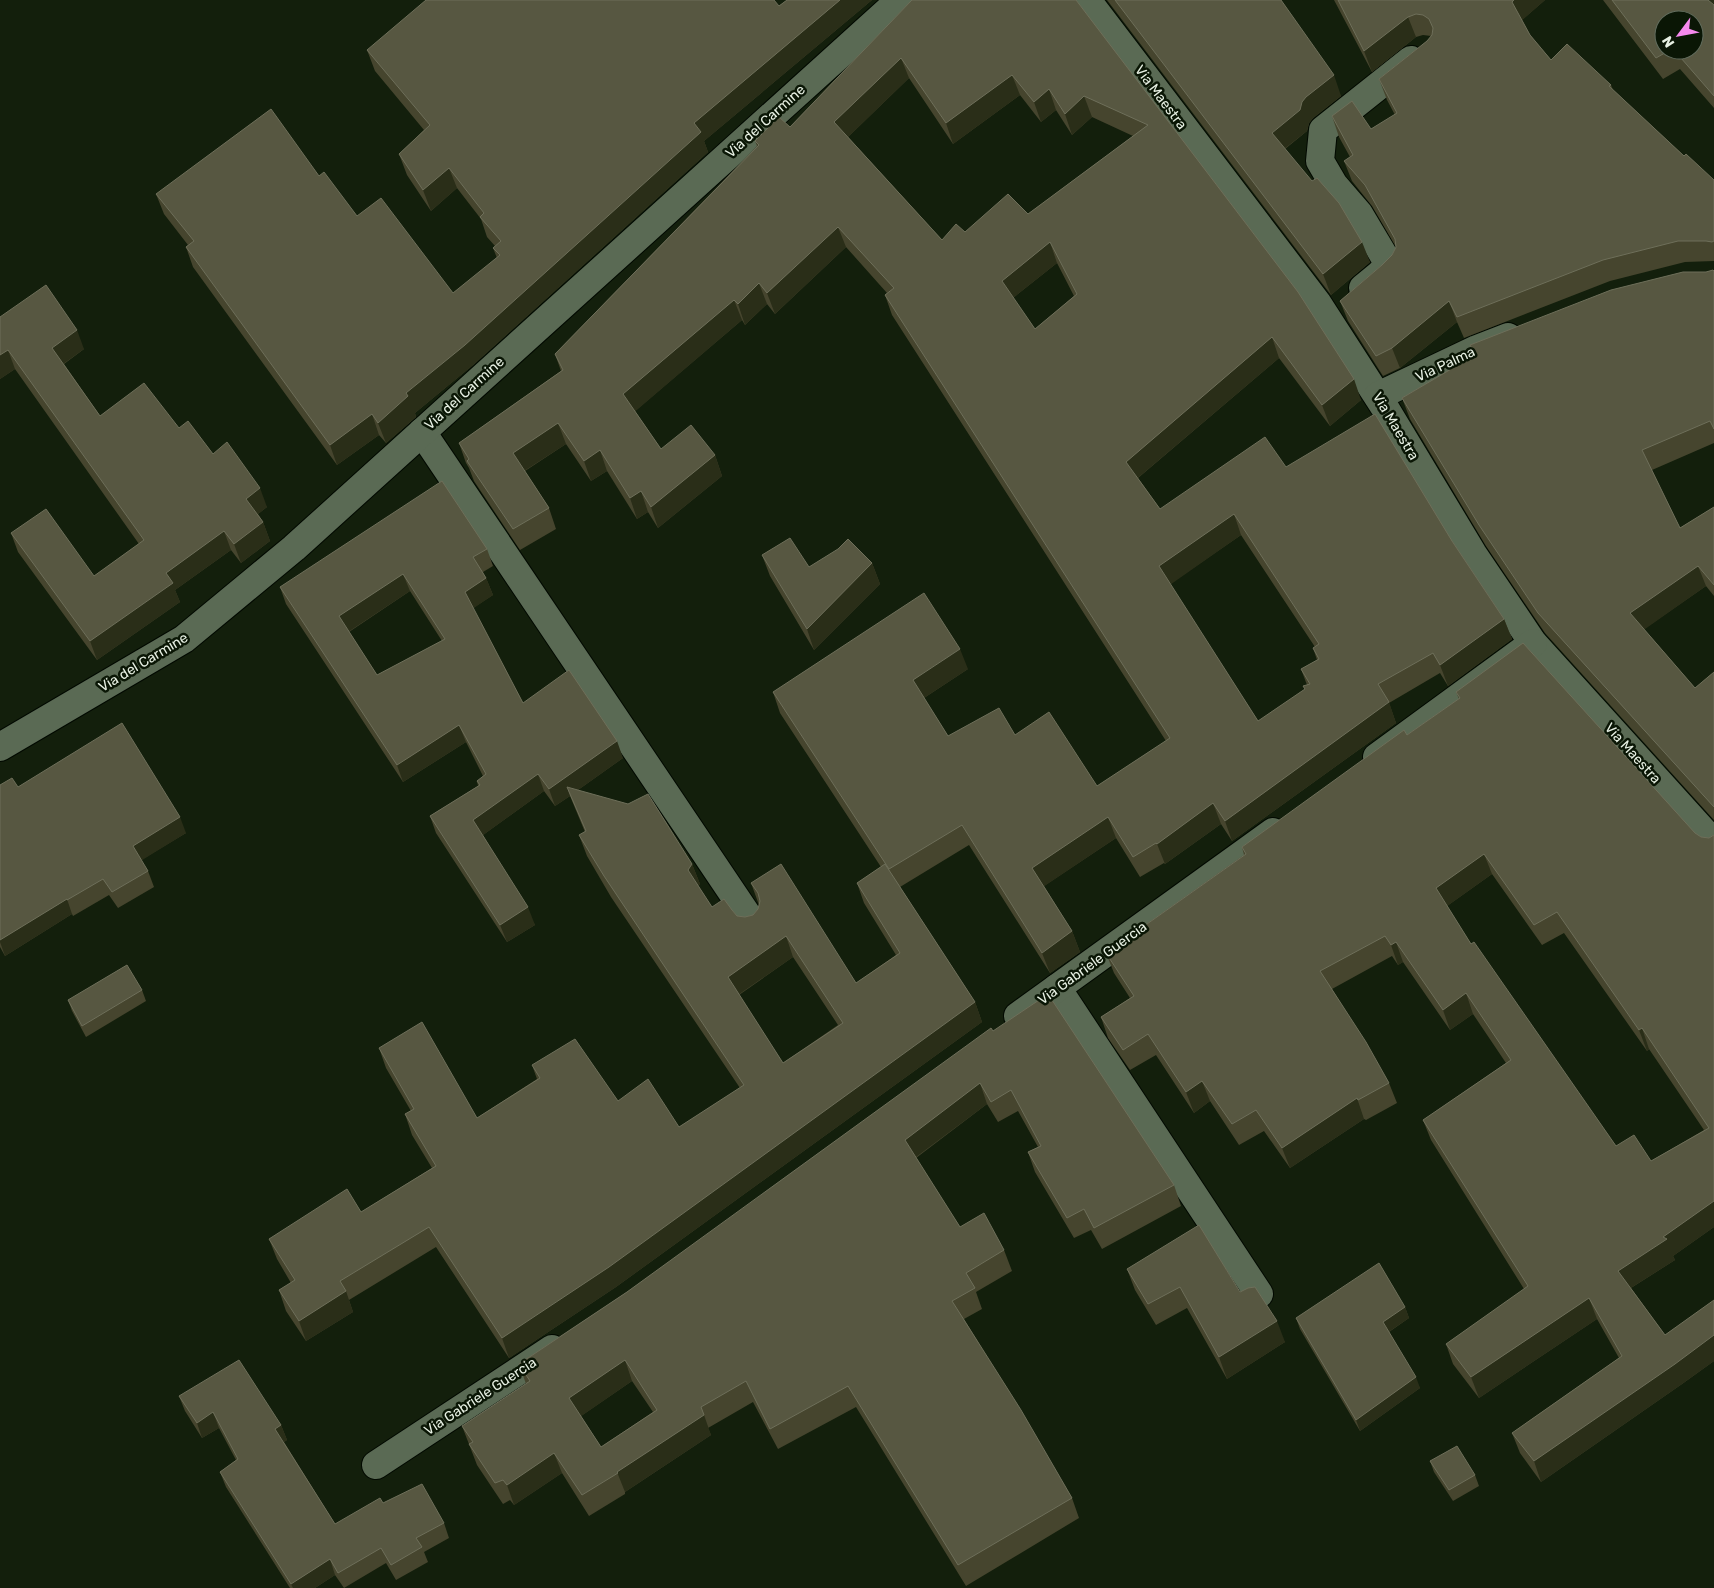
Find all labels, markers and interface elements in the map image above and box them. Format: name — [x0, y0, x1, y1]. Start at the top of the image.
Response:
north arrow — [1654, 10, 1704, 60]
text: N — [1659, 33, 1678, 50]
street label: Via Maestra — [1131, 62, 1190, 133]
street label: Via del Carmine — [722, 81, 809, 162]
street label: Via Palma — [1413, 343, 1478, 386]
street label: Via del Carmine — [421, 353, 508, 434]
street label: Via Maestra — [1369, 389, 1422, 463]
street label: Via del Carmine — [96, 629, 191, 696]
street label: Via Maestra — [1601, 719, 1664, 787]
street label: Via Gabriele Guercia — [1035, 918, 1150, 1009]
street label: Via Gabriele Guercia — [421, 1354, 540, 1439]

